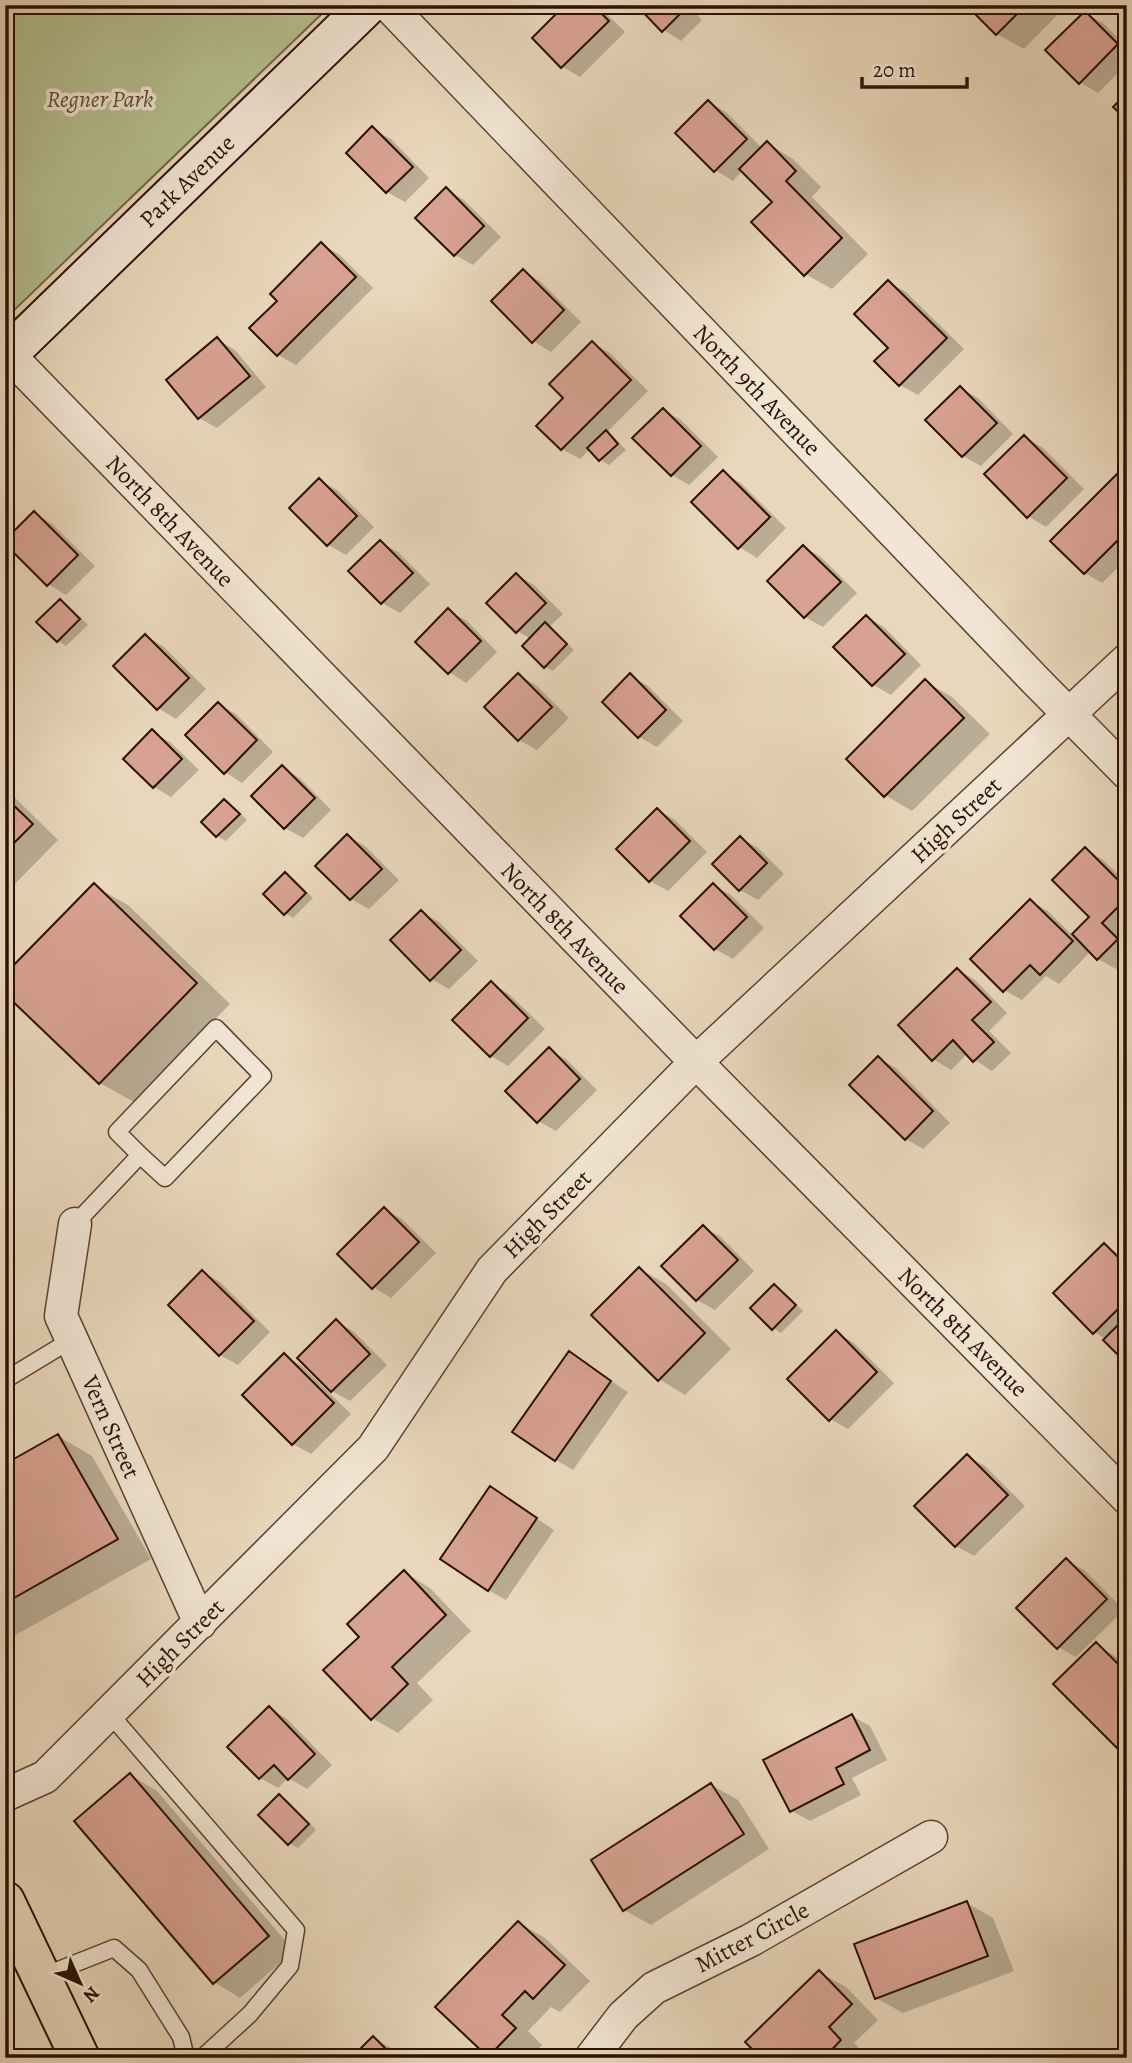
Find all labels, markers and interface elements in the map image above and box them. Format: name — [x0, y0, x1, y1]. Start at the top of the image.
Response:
scale bar — [862, 46, 968, 90]
text: 20 m — [873, 56, 916, 84]
park label: Regner Park — [47, 83, 154, 115]
street label: Park Avenue — [132, 127, 242, 235]
street label: North 9th Avenue — [686, 317, 828, 463]
street label: North 8th Avenue — [99, 448, 241, 594]
street label: High Street — [904, 770, 1008, 870]
street label: North 8th Avenue — [494, 855, 636, 1001]
street label: High Street — [496, 1163, 598, 1265]
street label: North 8th Avenue — [891, 1260, 1035, 1404]
street label: Vern Street — [74, 1369, 148, 1484]
street label: High Street — [129, 1592, 231, 1694]
street label: Mitter Circle — [690, 1894, 814, 1980]
north arrow — [46, 1948, 116, 2018]
text: N — [77, 1980, 105, 2009]

